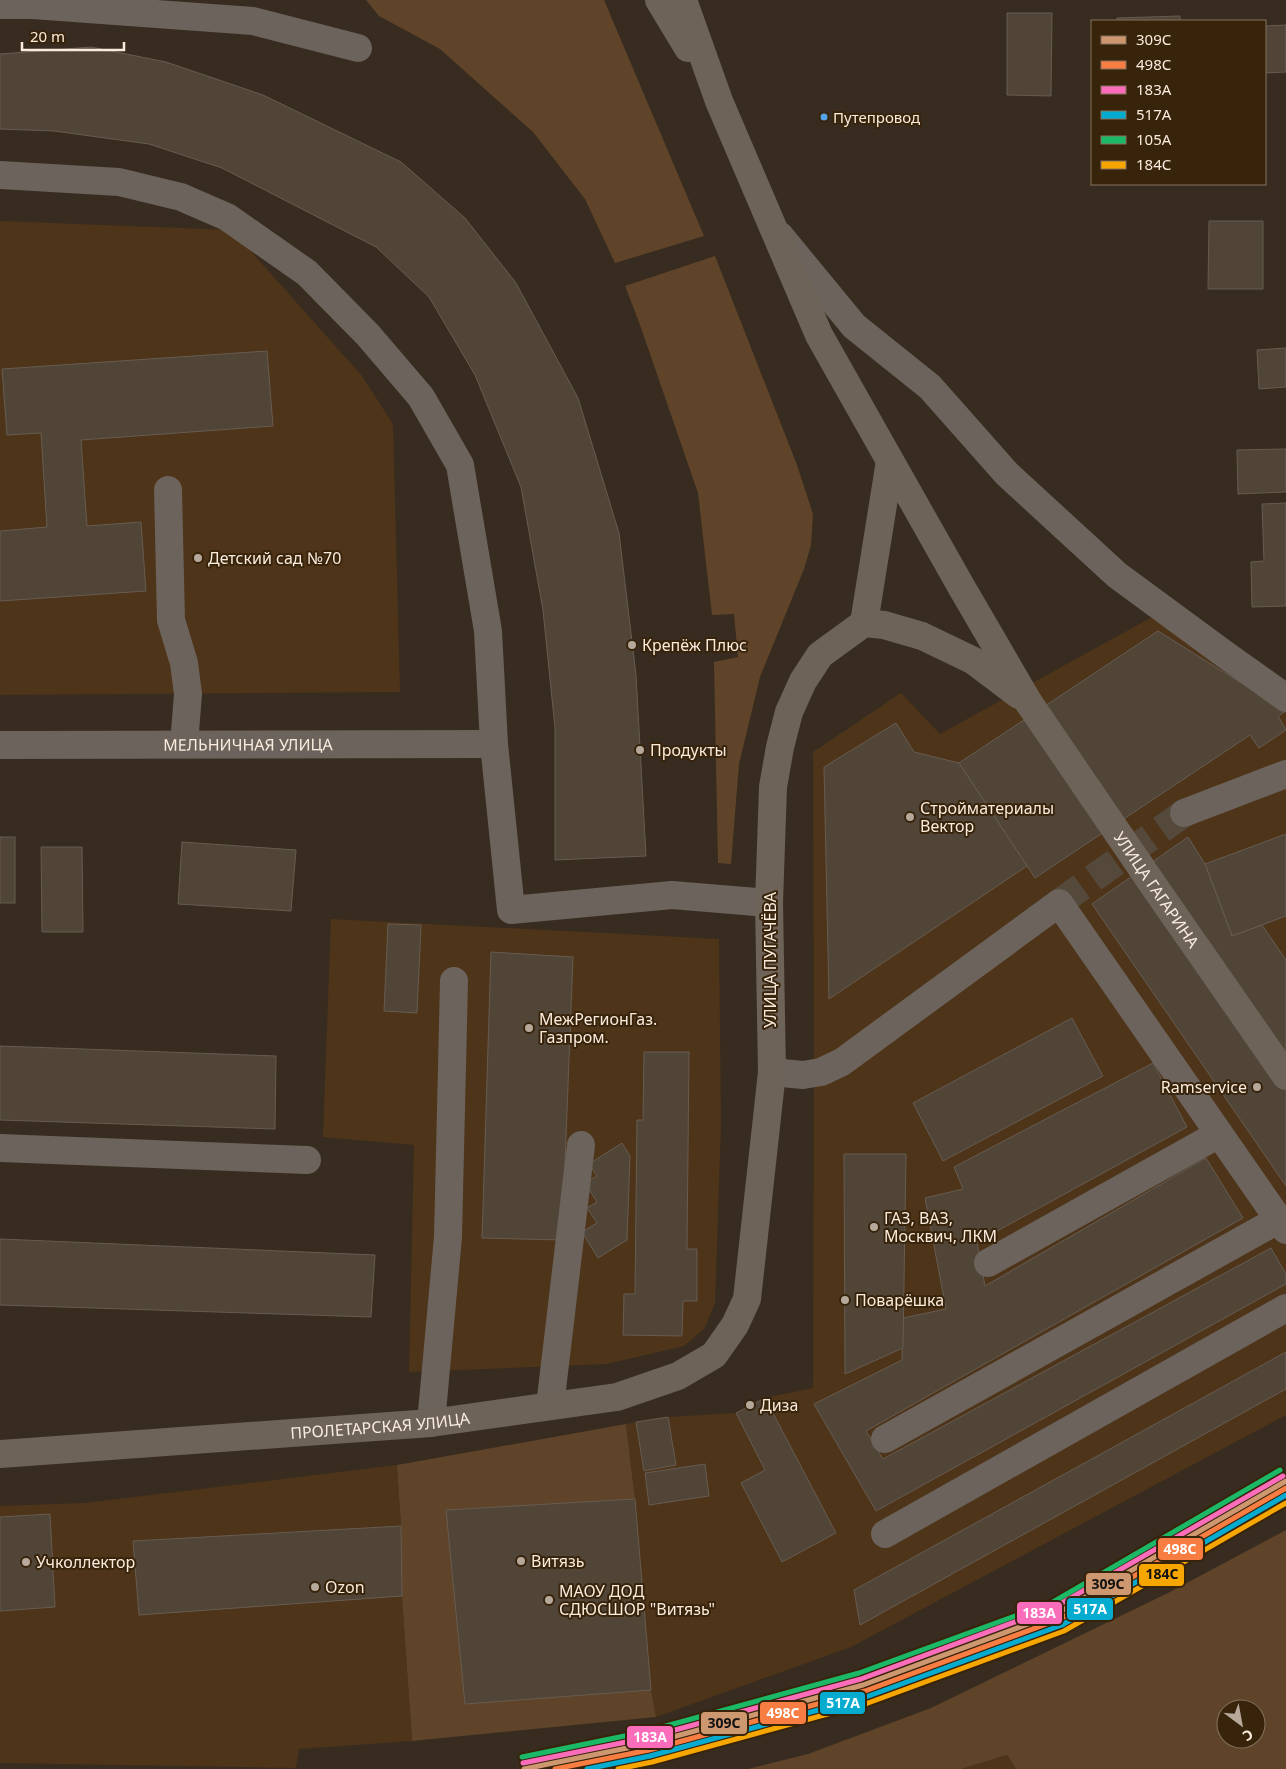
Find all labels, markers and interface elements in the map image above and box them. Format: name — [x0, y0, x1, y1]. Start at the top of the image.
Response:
scale bar — [22, 20, 125, 52]
legend — [1091, 20, 1266, 185]
text: 20 m — [30, 26, 65, 46]
text: 309С — [1136, 29, 1171, 49]
text: 498С — [1136, 54, 1171, 74]
text: 183А — [1136, 79, 1172, 99]
text: 517А — [1136, 104, 1172, 124]
place label: Путепровод — [833, 107, 920, 127]
marker: Путепровод — [819, 112, 829, 122]
text: 105А — [1136, 129, 1172, 149]
text: 184С — [1136, 154, 1171, 174]
place label: Детский сад №70 — [208, 547, 341, 569]
marker: Детский сад №70 — [192, 552, 204, 564]
place label: Крепёж Плюс — [642, 634, 747, 656]
marker: Крепёж Плюс — [626, 639, 638, 651]
street label: МЕЛЬНИЧНАЯ УЛИЦА — [163, 733, 333, 756]
place label: Продукты — [650, 739, 727, 761]
marker: Продукты — [634, 744, 646, 756]
place label: Стройматериалы Вектор — [920, 797, 1054, 837]
marker: Стройматериалы Вектор — [904, 811, 916, 823]
street label: УЛИЦА ГАГАРИНА — [1109, 827, 1205, 953]
street label: УЛИЦА ПУГАЧЁВА — [759, 891, 781, 1028]
place label: МежРегионГаз. Газпром. — [539, 1008, 657, 1048]
marker: МежРегионГаз. Газпром. — [523, 1022, 535, 1034]
place label: Ramservice — [1161, 1076, 1247, 1098]
marker: Ramservice — [1251, 1081, 1263, 1093]
place label: ГАЗ, ВАЗ, Москвич, ЛКМ — [884, 1207, 997, 1247]
marker: ГАЗ, ВАЗ, Москвич, ЛКМ — [868, 1221, 880, 1233]
place label: Поварёшка — [855, 1289, 944, 1311]
marker: Поварёшка — [839, 1294, 851, 1306]
place label: Диза — [760, 1394, 798, 1416]
marker: Диза — [744, 1399, 756, 1411]
street label: ПРОЛЕТАРСКАЯ УЛИЦА — [290, 1407, 472, 1444]
line badge: 498С — [1157, 1537, 1204, 1561]
text: 498С — [1163, 1539, 1197, 1558]
place label: Витязь — [531, 1550, 585, 1572]
place label: Учколлектор — [36, 1551, 135, 1573]
marker: Витязь — [515, 1555, 527, 1567]
marker: Учколлектор — [20, 1556, 32, 1568]
line badge: 184С — [1138, 1563, 1185, 1587]
text: 184С — [1145, 1564, 1179, 1583]
line badge: 309С — [1085, 1572, 1132, 1596]
text: 309С — [1091, 1574, 1125, 1593]
place label: Ozon — [325, 1576, 365, 1598]
place label: МАОУ ДОД СДЮСШОР "Витязь" — [559, 1580, 715, 1620]
marker: Ozon — [309, 1581, 321, 1593]
marker: МАОУ ДОД СДЮСШОР "Витязь" — [543, 1594, 555, 1606]
line badge: 517А — [1066, 1597, 1114, 1621]
text: 517А — [1073, 1599, 1107, 1618]
line badge: 183А — [1016, 1601, 1063, 1625]
text: 183А — [1022, 1603, 1056, 1622]
line badge: 517А — [819, 1691, 866, 1715]
text: 517А — [826, 1693, 860, 1712]
north arrow — [1216, 1699, 1266, 1749]
line badge: 498С — [759, 1701, 807, 1725]
text: 498С — [766, 1703, 800, 1722]
line badge: 309С — [700, 1711, 748, 1735]
text: 309С — [707, 1713, 741, 1732]
line badge: 183А — [626, 1725, 674, 1749]
text: С — [1239, 1725, 1257, 1746]
text: 183А — [633, 1727, 667, 1746]

